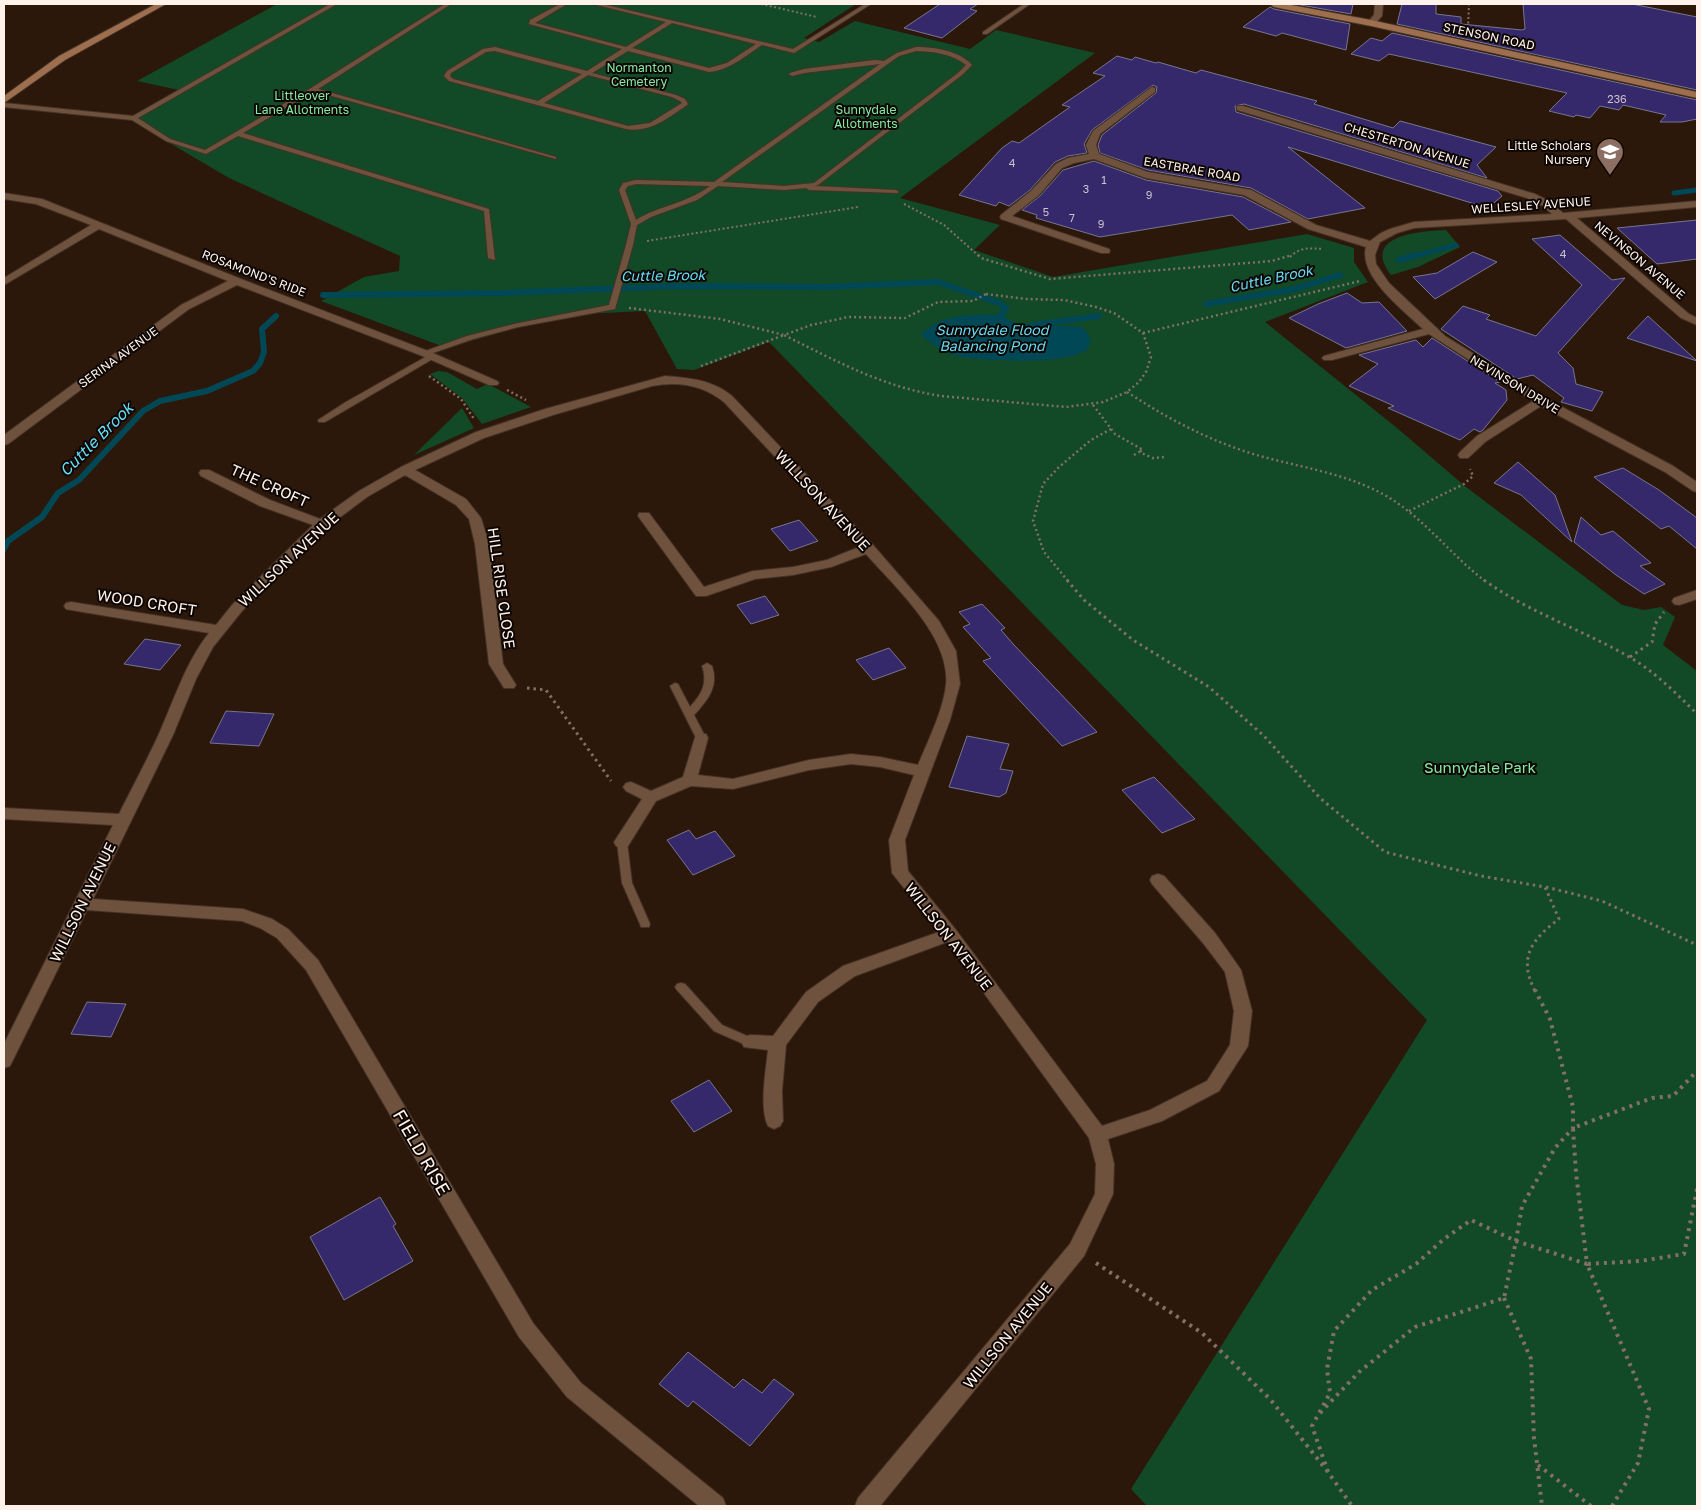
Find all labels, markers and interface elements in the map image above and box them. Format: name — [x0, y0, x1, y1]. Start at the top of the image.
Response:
street label: STENSON ROAD — [1442, 19, 1536, 53]
park label: Normanton Cemetery — [606, 60, 672, 89]
park label: Littleover Lane Allotments — [255, 88, 349, 117]
house number: 236 — [1607, 92, 1627, 105]
park label: Sunnydale Allotments — [834, 102, 898, 131]
street label: CHESTERTON AVENUE — [1342, 119, 1472, 171]
school or university icon: Little Scholars Nursery — [1595, 137, 1625, 176]
place label: Little Scholars Nursery — [1507, 138, 1591, 167]
street label: EASTBRAE ROAD — [1142, 153, 1242, 185]
house number: 4 — [1009, 156, 1016, 169]
house number: 1 — [1101, 173, 1107, 186]
house number: 3 — [1083, 182, 1089, 195]
house number: 9 — [1146, 188, 1152, 201]
street label: WELLESLEY AVENUE — [1471, 193, 1591, 217]
house number: 5 — [1043, 205, 1049, 218]
house number: 7 — [1069, 211, 1075, 224]
house number: 9 — [1098, 217, 1104, 230]
street label: NEVINSON AVENUE — [1592, 218, 1688, 302]
street label: ROSAMOND'S RIDE — [200, 246, 308, 300]
house number: 4 — [1560, 247, 1567, 260]
water label: Cuttle Brook — [1228, 260, 1316, 295]
water label: Cuttle Brook — [621, 266, 707, 284]
water label: Sunnydale Flood Balancing Pond — [936, 321, 1050, 354]
street label: SERINA AVENUE — [75, 323, 161, 391]
street label: NEVINSON DRIVE — [1467, 351, 1563, 417]
water label: Cuttle Brook — [55, 396, 139, 480]
street label: WILLSON AVENUE — [772, 446, 874, 554]
street label: THE CROFT — [228, 460, 312, 510]
street label: WILLSON AVENUE — [234, 508, 342, 610]
street label: HILL RISE CLOSE — [485, 526, 519, 650]
street label: WOOD CROFT — [96, 585, 198, 619]
park label: Sunnydale Park — [1424, 758, 1537, 776]
street label: WILLSON AVENUE — [45, 839, 119, 965]
street label: WILLSON AVENUE — [902, 879, 996, 993]
street label: FIELD RISE — [389, 1105, 455, 1199]
street label: WILLSON AVENUE — [959, 1278, 1055, 1392]

